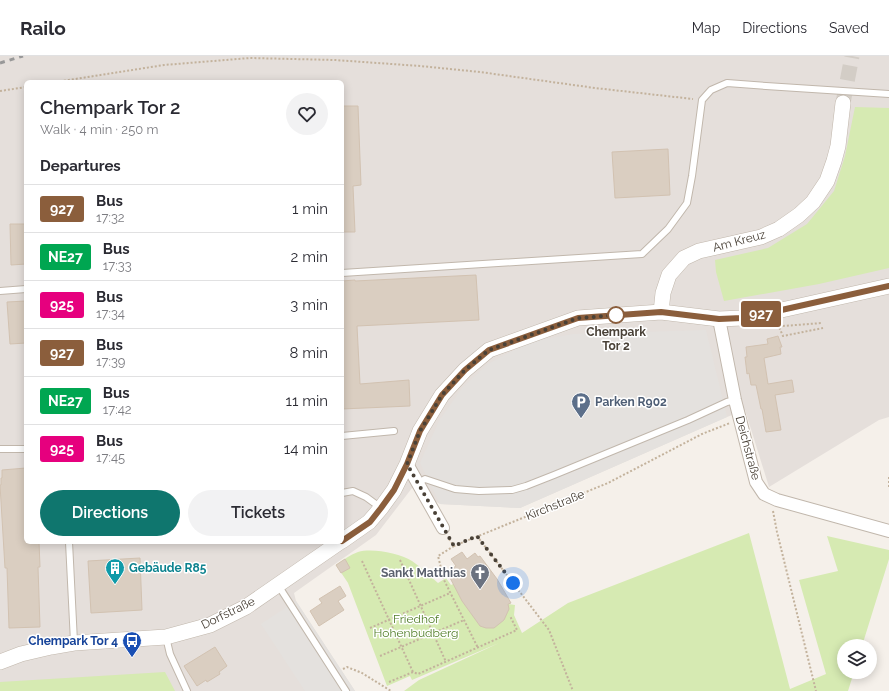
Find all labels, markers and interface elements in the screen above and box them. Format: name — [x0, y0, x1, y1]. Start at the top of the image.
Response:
text: Railo — [20, 17, 66, 39]
text: Map — [692, 20, 720, 36]
text: Directions — [742, 20, 807, 36]
text: Saved — [829, 20, 869, 36]
button: heart — [286, 93, 328, 135]
text: Chempark Tor 2 — [40, 96, 181, 118]
text: Walk · 4 min · 250 m — [40, 122, 158, 137]
text: Departures — [40, 157, 121, 175]
text: Bus — [96, 192, 123, 210]
text: 1 min — [292, 200, 328, 218]
text: 927 — [50, 201, 74, 217]
text: 17:32 — [96, 210, 125, 225]
street label: Am Kreuz — [711, 227, 767, 255]
text: Bus — [103, 240, 130, 258]
text: 2 min — [291, 248, 328, 266]
text: NE27 — [48, 249, 83, 265]
text: 17:33 — [103, 258, 132, 273]
text: Bus — [96, 288, 123, 306]
text: 3 min — [290, 296, 328, 314]
text: 925 — [50, 297, 74, 313]
line badge: 927 — [738, 301, 784, 327]
text: 17:34 — [96, 306, 125, 321]
marker: Chempark Tor 2 — [607, 306, 625, 324]
text: 927 — [749, 306, 773, 322]
place label: Chempark Tor 2 — [586, 325, 646, 353]
text: Bus — [96, 336, 123, 354]
text: 8 min — [289, 344, 328, 362]
text: 927 — [50, 345, 74, 361]
text: 17:39 — [96, 354, 125, 369]
text: Bus — [103, 384, 130, 402]
parking icon: Parken R902 — [570, 391, 592, 419]
text: 11 min — [286, 392, 328, 410]
text: NE27 — [48, 393, 83, 409]
place label: Parken R902 — [595, 395, 667, 409]
text: 17:42 — [103, 402, 132, 417]
street label: Deichstraße — [733, 414, 763, 482]
text: Bus — [96, 432, 123, 450]
text: 14 min — [284, 440, 328, 458]
text: 925 — [50, 441, 74, 457]
text: 17:45 — [96, 450, 125, 465]
street label: Kirchstraße — [524, 487, 586, 523]
button: Directions — [40, 490, 180, 536]
button: Tickets — [188, 490, 328, 536]
building icon: Gebäude R85 — [104, 557, 126, 585]
place label: Gebäude R85 — [129, 561, 207, 575]
church icon: Sankt Matthias — [469, 562, 491, 590]
place label: Sankt Matthias — [381, 566, 466, 580]
your location — [503, 573, 523, 593]
street label: Dorfstraße — [199, 594, 257, 632]
park label: Friedhof Hohenbudberg — [374, 612, 458, 640]
bus stop icon: Chempark Tor 4 — [121, 630, 143, 658]
place label: Chempark Tor 4 — [28, 634, 118, 648]
map controls — [837, 639, 877, 679]
button: layers — [837, 639, 877, 679]

